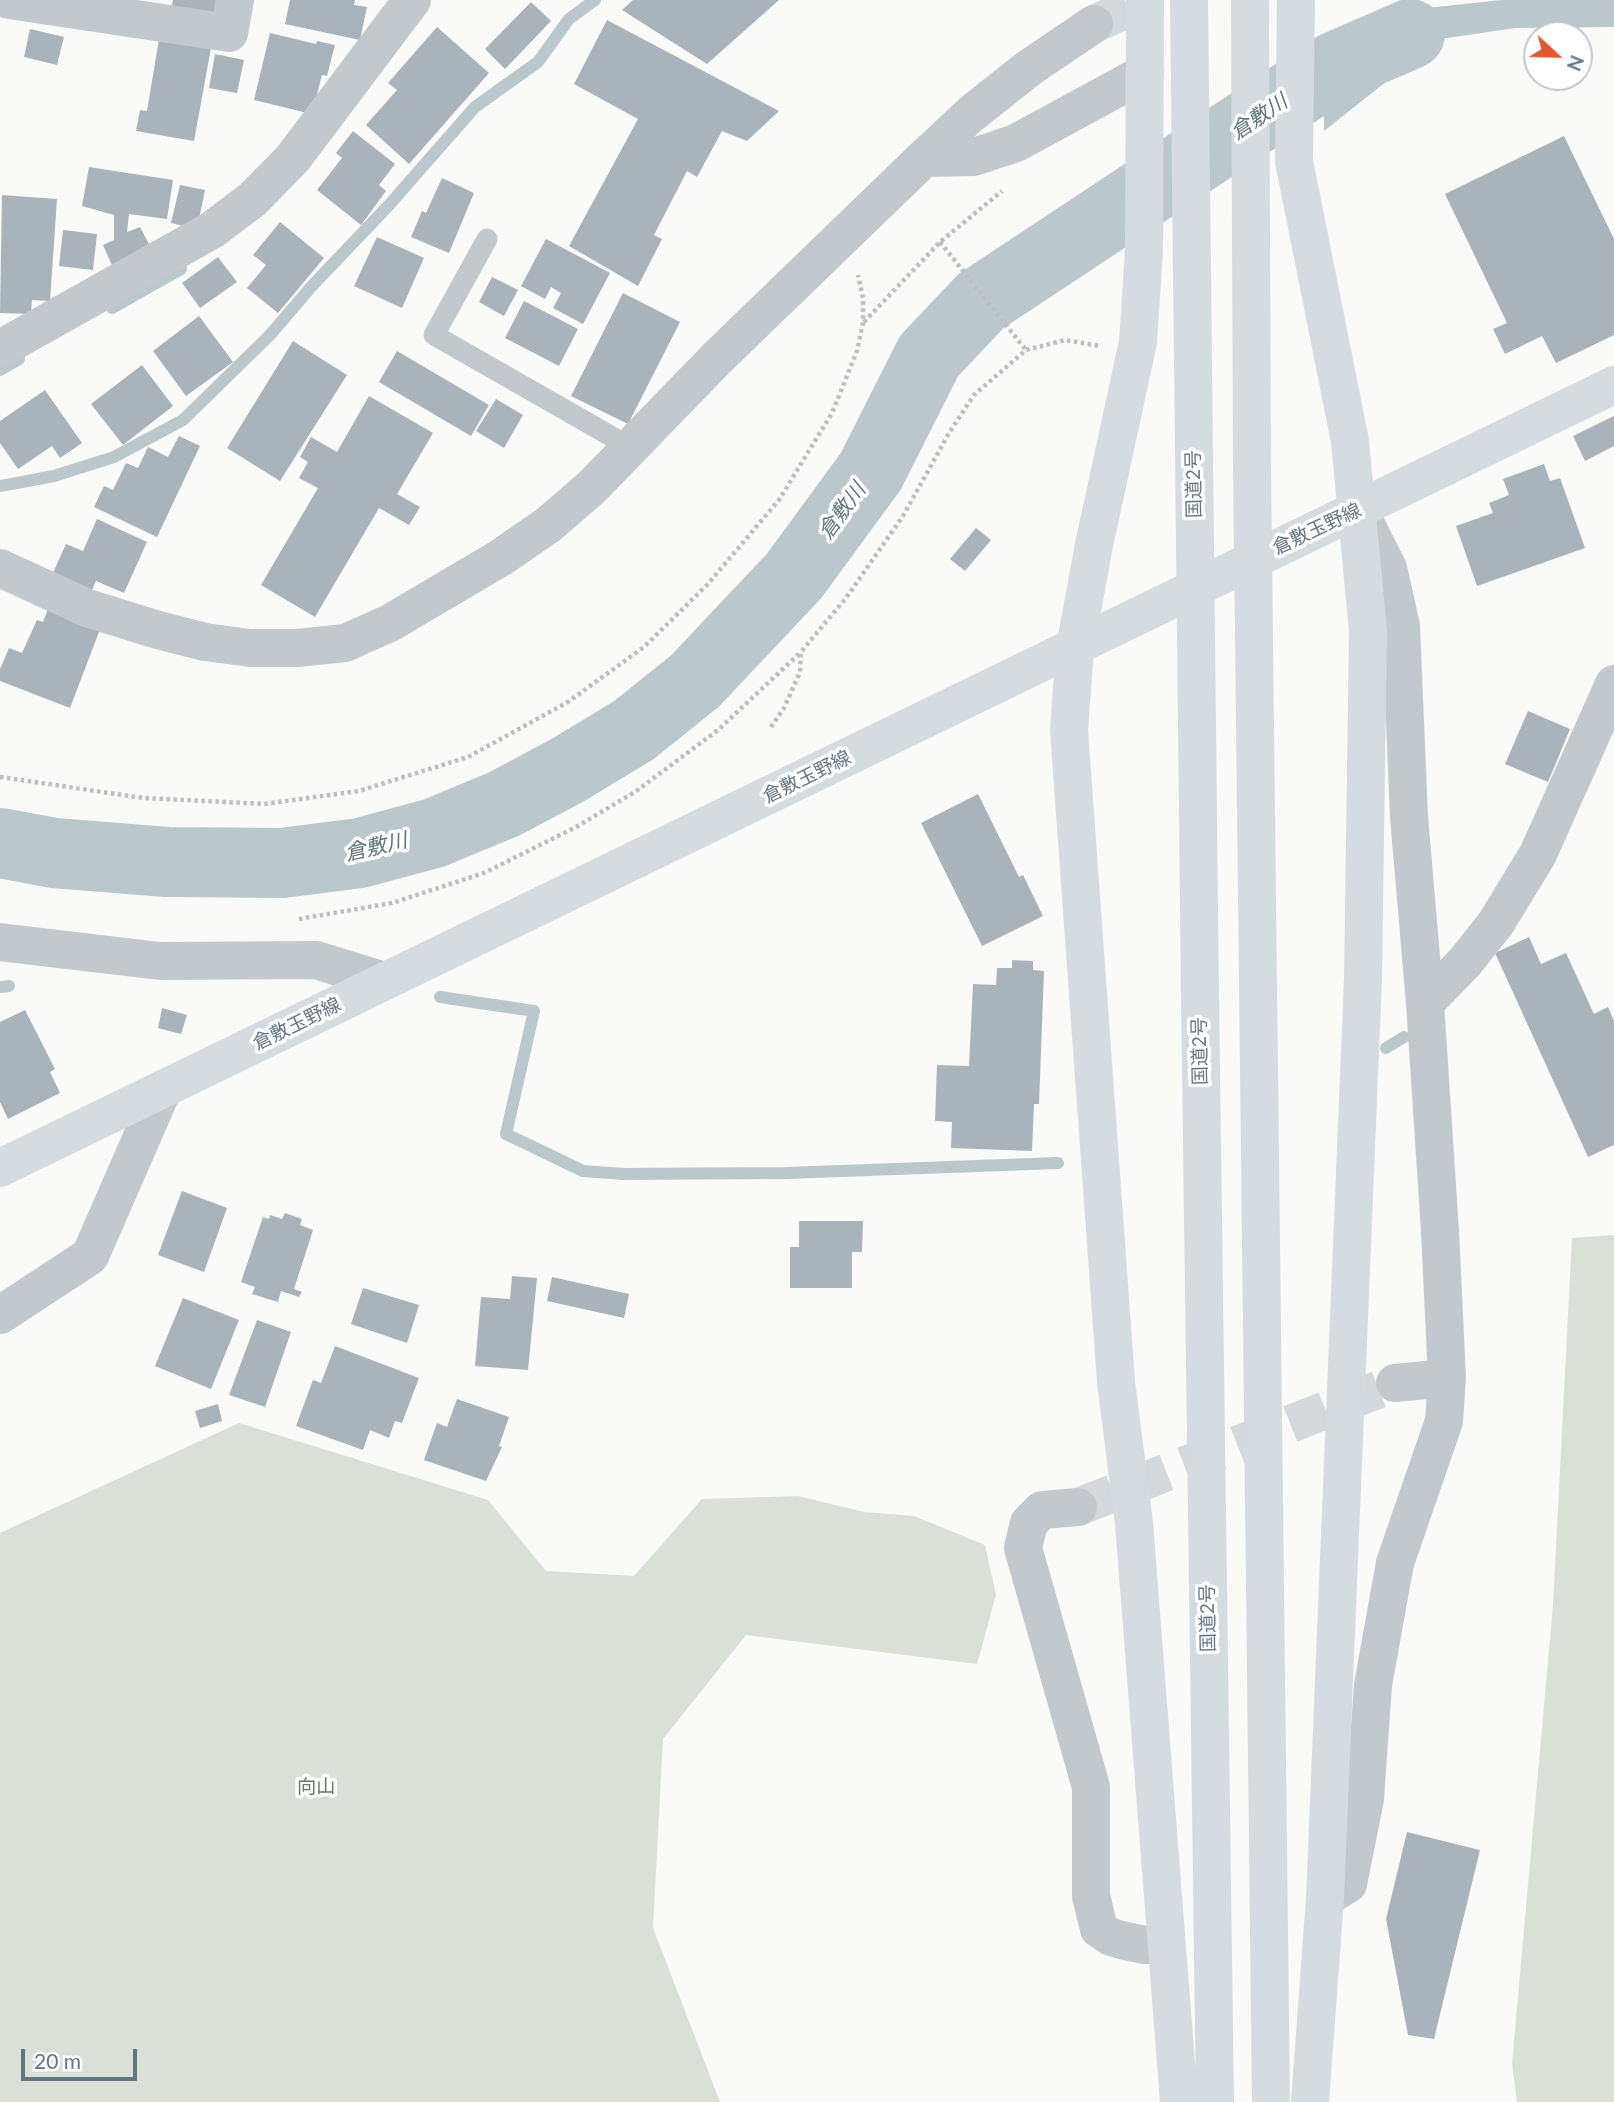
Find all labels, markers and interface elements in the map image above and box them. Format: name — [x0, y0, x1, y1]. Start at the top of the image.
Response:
north arrow — [1523, 21, 1593, 91]
text: N — [1563, 52, 1589, 74]
water label: 倉敷川 — [1226, 89, 1292, 145]
street label: 国道2号 — [1182, 450, 1206, 518]
water label: 倉敷川 — [813, 478, 871, 544]
street label: 倉敷玉野線 — [1269, 499, 1365, 559]
street label: 倉敷玉野線 — [759, 746, 855, 808]
water label: 倉敷川 — [342, 828, 410, 866]
street label: 倉敷玉野線 — [249, 993, 345, 1055]
street label: 国道2号 — [1188, 1017, 1212, 1085]
street label: 国道2号 — [1196, 1584, 1220, 1652]
park label: 向山 — [297, 1776, 335, 1798]
scale bar — [24, 2036, 140, 2080]
text: 20 m — [34, 2048, 81, 2073]

